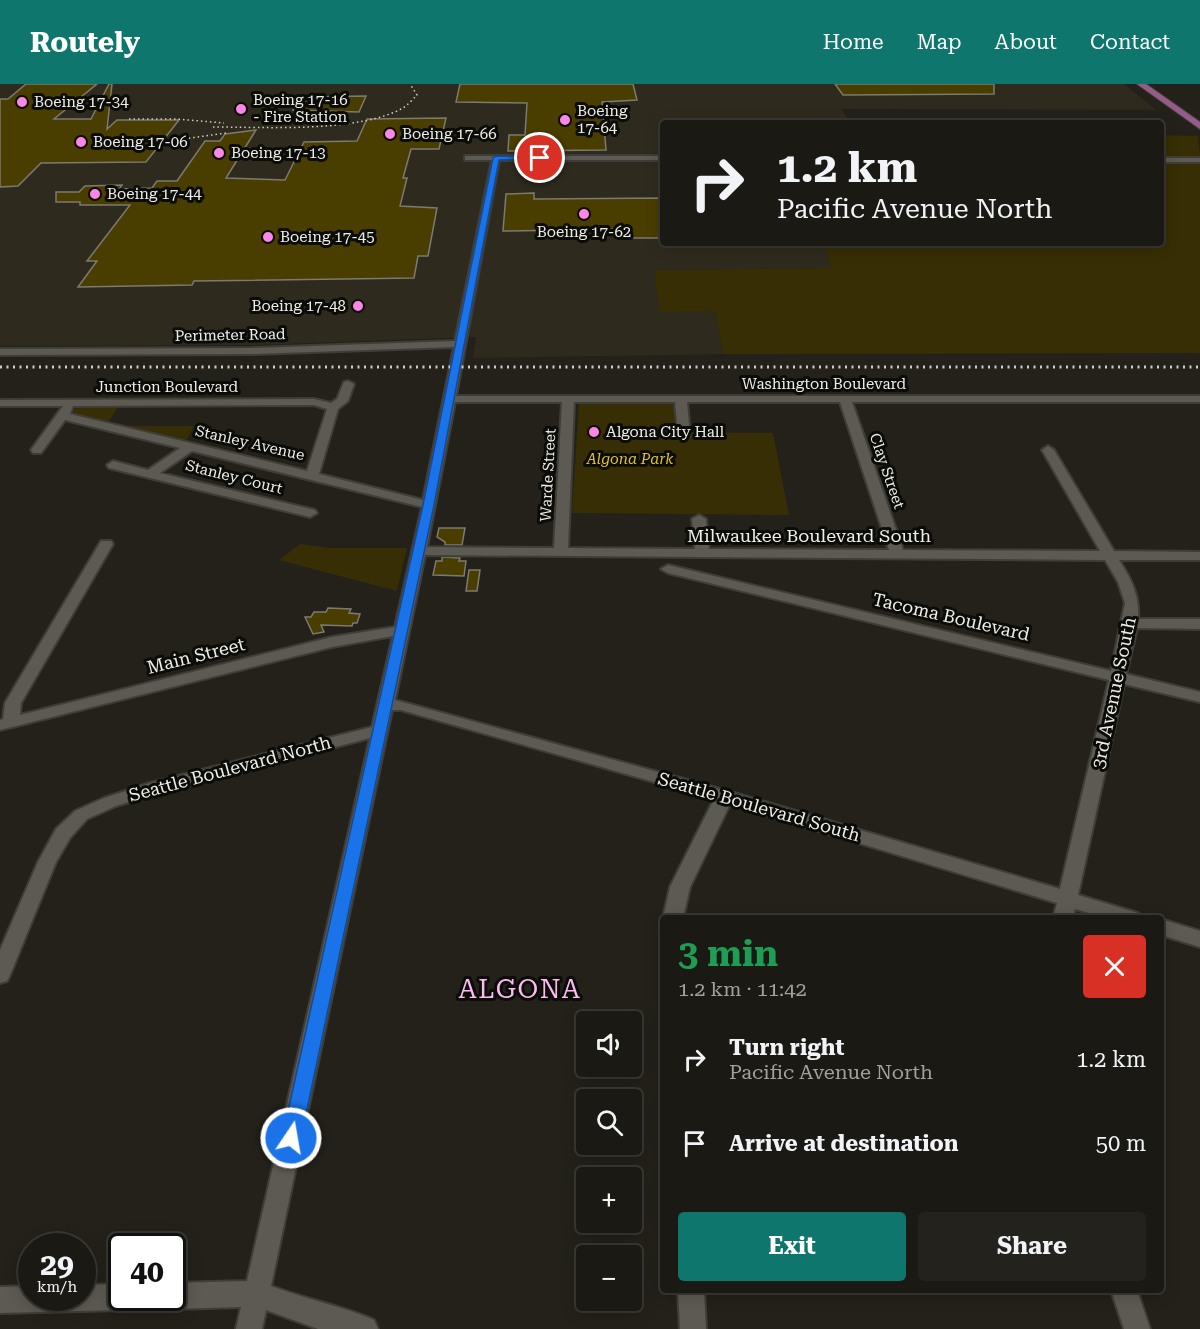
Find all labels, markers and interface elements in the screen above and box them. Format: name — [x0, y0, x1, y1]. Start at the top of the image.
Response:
text: Routely — [30, 26, 140, 59]
text: Home — [823, 30, 884, 54]
text: Map — [917, 30, 962, 54]
text: About — [995, 30, 1057, 54]
text: Contact — [1090, 30, 1170, 54]
place label: Boeing 17-16 - Fire Station — [253, 91, 348, 126]
place label: Boeing 17-34 — [34, 93, 129, 111]
marker: Boeing 17-34 — [15, 95, 29, 109]
marker: Boeing 17-16 - Fire Station — [234, 102, 248, 116]
place label: Boeing 17-64 — [577, 102, 628, 137]
marker: Boeing 17-64 — [558, 113, 572, 127]
place label: Boeing 17-66 — [402, 125, 497, 143]
marker: Boeing 17-66 — [383, 127, 397, 141]
pin — [514, 132, 565, 183]
place label: Boeing 17-06 — [93, 133, 188, 151]
marker: Boeing 17-06 — [74, 135, 88, 149]
icon: arrive — [523, 141, 556, 174]
text: 1.2 km — [777, 143, 917, 192]
place label: Boeing 17-13 — [231, 144, 326, 162]
icon: right — [678, 144, 756, 222]
marker: Boeing 17-13 — [212, 146, 226, 160]
place label: Boeing 17-44 — [107, 185, 202, 203]
marker: Boeing 17-44 — [88, 187, 102, 201]
text: Pacific Avenue North — [777, 193, 1052, 225]
marker: Boeing 17-62 — [577, 207, 591, 221]
place label: Boeing 17-62 — [537, 223, 631, 241]
place label: Boeing 17-45 — [280, 228, 375, 246]
marker: Boeing 17-45 — [261, 230, 275, 244]
place label: Boeing 17-48 — [251, 297, 346, 315]
marker: Boeing 17-48 — [351, 299, 365, 313]
street label: Perimeter Road — [174, 325, 286, 345]
street label: Washington Boulevard — [742, 375, 907, 393]
street label: Junction Boulevard — [96, 378, 239, 396]
street label: Stanley Avenue — [194, 422, 306, 464]
place label: Algona City Hall — [606, 423, 725, 441]
marker: Algona City Hall — [587, 425, 601, 439]
street label: Warde Street — [537, 427, 559, 522]
street label: Clay Street — [866, 431, 908, 512]
park label: Algona Park — [586, 450, 674, 468]
street label: Stanley Court — [184, 456, 285, 498]
street label: Milwaukee Boulevard South — [687, 525, 931, 546]
street label: Tacoma Boulevard — [871, 588, 1032, 645]
street label: 3rd Avenue South — [1087, 615, 1140, 771]
street label: Main Street — [145, 633, 247, 678]
street label: Seattle Boulevard North — [126, 731, 334, 806]
street label: Seattle Boulevard South — [656, 768, 863, 846]
text: 3 min — [678, 933, 778, 975]
button: close — [1083, 935, 1146, 998]
district label: ALGONA — [459, 974, 581, 1004]
text: 1.2 km · 11:42 — [678, 977, 807, 1001]
map controls — [576, 1011, 642, 1311]
button: sound — [576, 1011, 642, 1077]
text: Turn right — [729, 1035, 844, 1060]
icon: right — [678, 1043, 711, 1076]
text: 1.2 km — [1076, 1047, 1146, 1072]
text: Pacific Avenue North — [729, 1060, 933, 1084]
button: search — [576, 1089, 642, 1155]
position arrow — [259, 1106, 323, 1170]
icon: arrive — [678, 1127, 711, 1160]
text: Arrive at destination — [729, 1131, 958, 1156]
text: 50 m — [1096, 1131, 1146, 1156]
button: + — [576, 1167, 642, 1233]
button: Exit — [678, 1212, 906, 1281]
button: Share — [918, 1212, 1146, 1281]
speed limit sign: 40 — [108, 1233, 186, 1311]
button: − — [576, 1245, 642, 1311]
text: 29 — [40, 1247, 74, 1282]
text: km/h — [37, 1278, 77, 1296]

